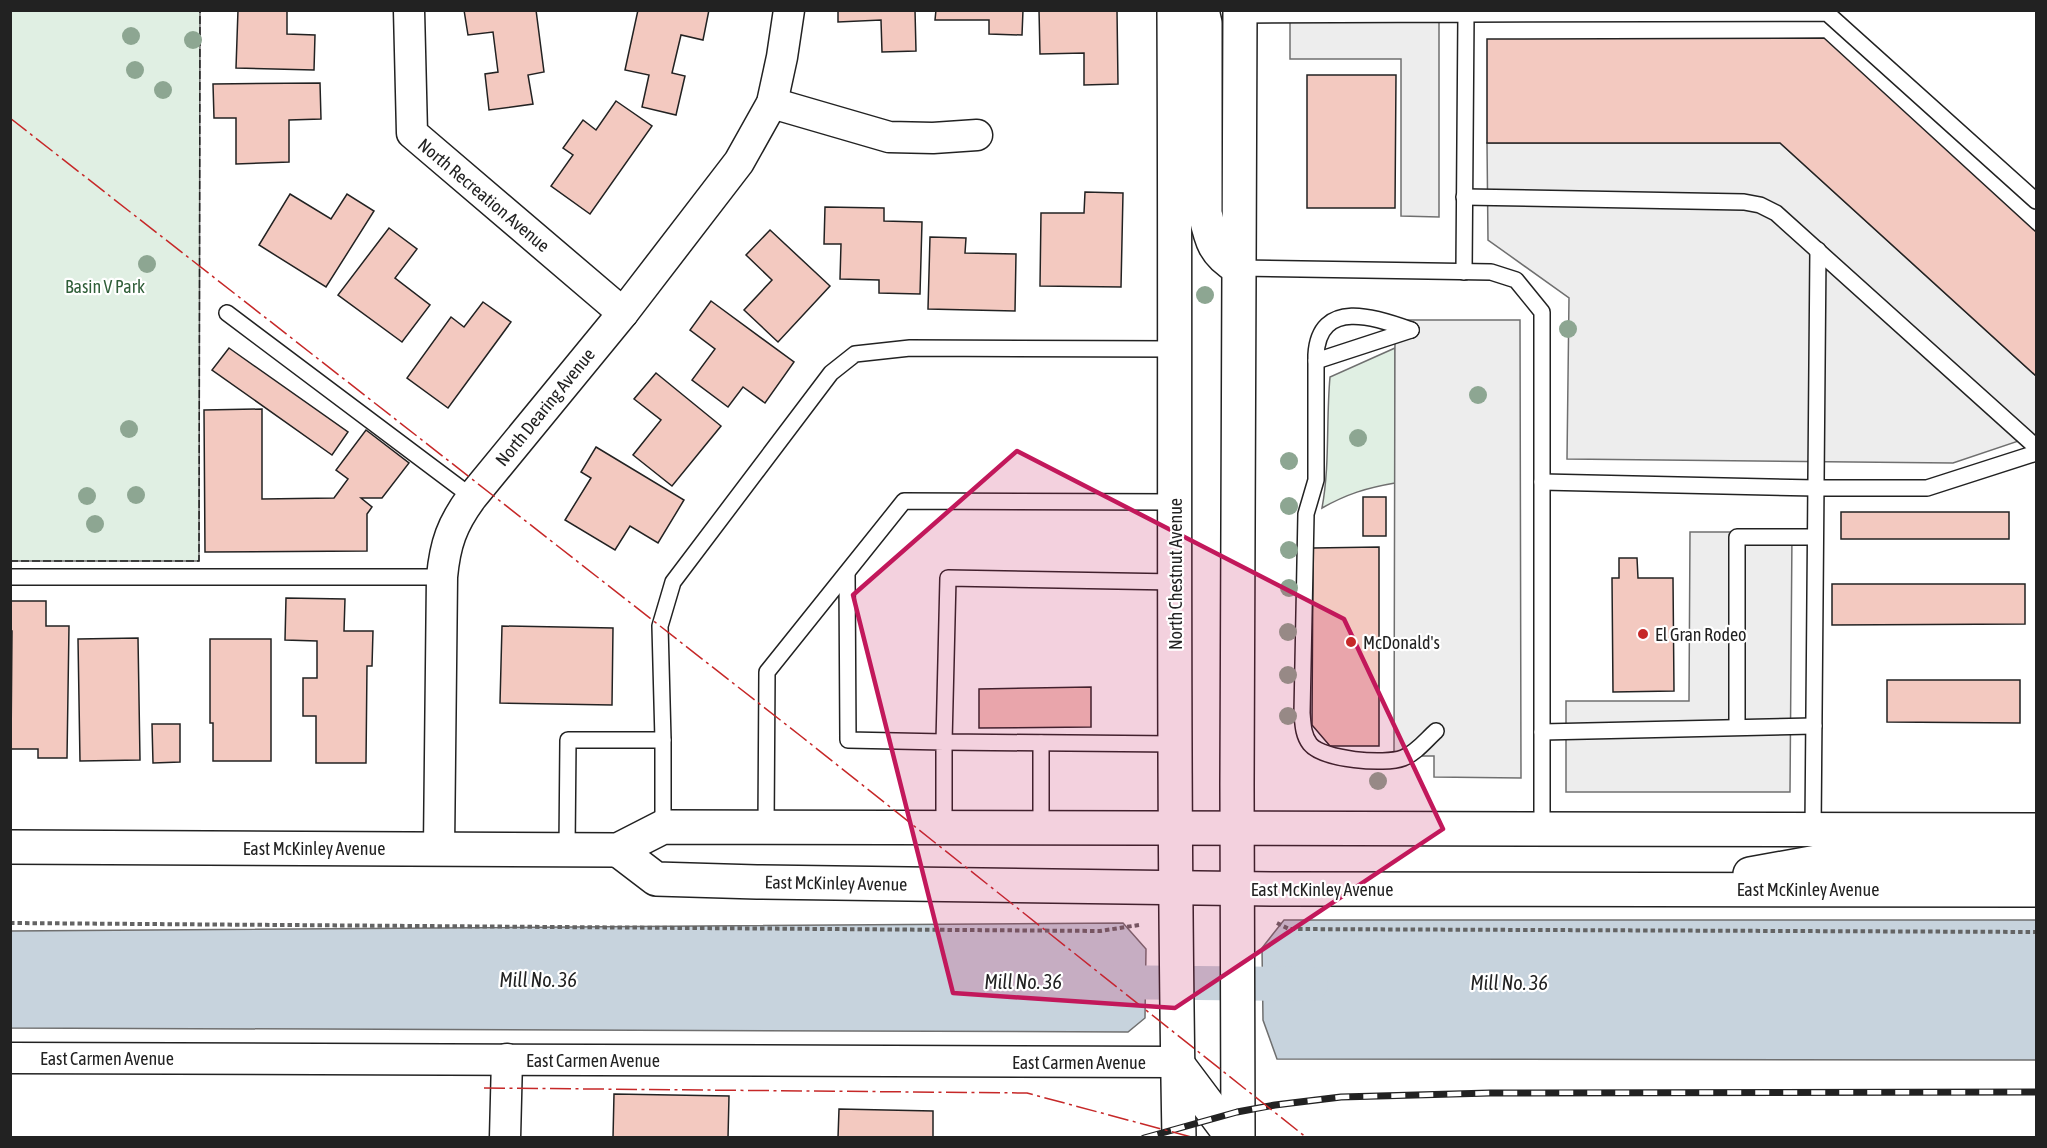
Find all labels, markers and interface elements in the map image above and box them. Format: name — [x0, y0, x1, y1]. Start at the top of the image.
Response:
street label: North Recreation Avenue — [414, 134, 554, 256]
park label: Basin V Park — [65, 276, 145, 297]
street label: North Dearing Avenue — [491, 344, 599, 470]
street label: North Chestnut Avenue — [1165, 498, 1186, 650]
place label: El Gran Rodeo — [1655, 624, 1747, 645]
marker: El Gran Rodeo — [1636, 627, 1650, 641]
place label: McDonald's — [1363, 632, 1440, 653]
marker: McDonald's — [1344, 635, 1358, 649]
street label: East McKinley Avenue — [243, 838, 385, 859]
street label: East McKinley Avenue — [764, 871, 908, 895]
street label: East McKinley Avenue — [1251, 879, 1393, 900]
street label: East McKinley Avenue — [1737, 879, 1879, 900]
water label: Mill No. 36 — [499, 968, 577, 991]
water label: Mill No. 36 — [984, 970, 1062, 993]
water label: Mill No. 36 — [1470, 971, 1548, 994]
street label: East Carmen Avenue — [40, 1048, 174, 1069]
street label: East Carmen Avenue — [526, 1050, 660, 1071]
street label: East Carmen Avenue — [1012, 1052, 1146, 1073]

